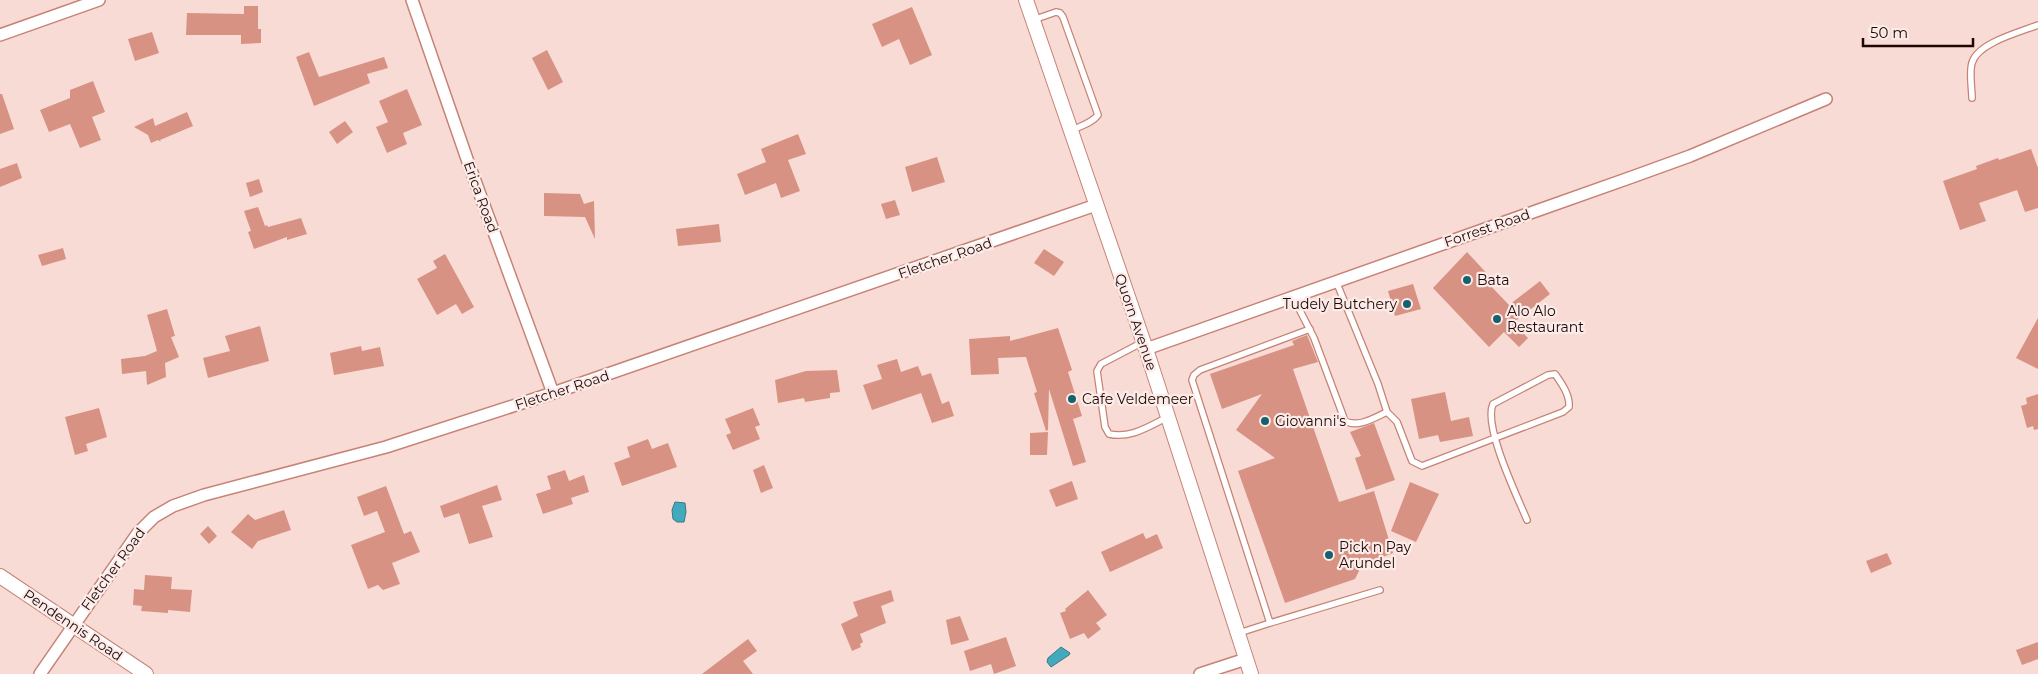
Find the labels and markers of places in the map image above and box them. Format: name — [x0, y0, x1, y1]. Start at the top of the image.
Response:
place label: Bata — [1477, 271, 1509, 289]
marker: Bata — [1461, 274, 1473, 286]
place label: Tudely Butchery — [1283, 295, 1397, 313]
marker: Tudely Butchery — [1401, 298, 1413, 310]
place label: Alo Alo Restaurant — [1507, 302, 1584, 336]
marker: Alo Alo Restaurant — [1491, 313, 1503, 325]
place label: Cafe Veldemeer — [1082, 390, 1194, 408]
marker: Cafe Veldemeer — [1066, 393, 1078, 405]
place label: Giovanni's — [1275, 412, 1346, 430]
marker: Giovanni's — [1259, 415, 1271, 427]
place label: Pick n Pay Arundel — [1339, 538, 1412, 572]
marker: Pick n Pay Arundel — [1323, 549, 1335, 561]

